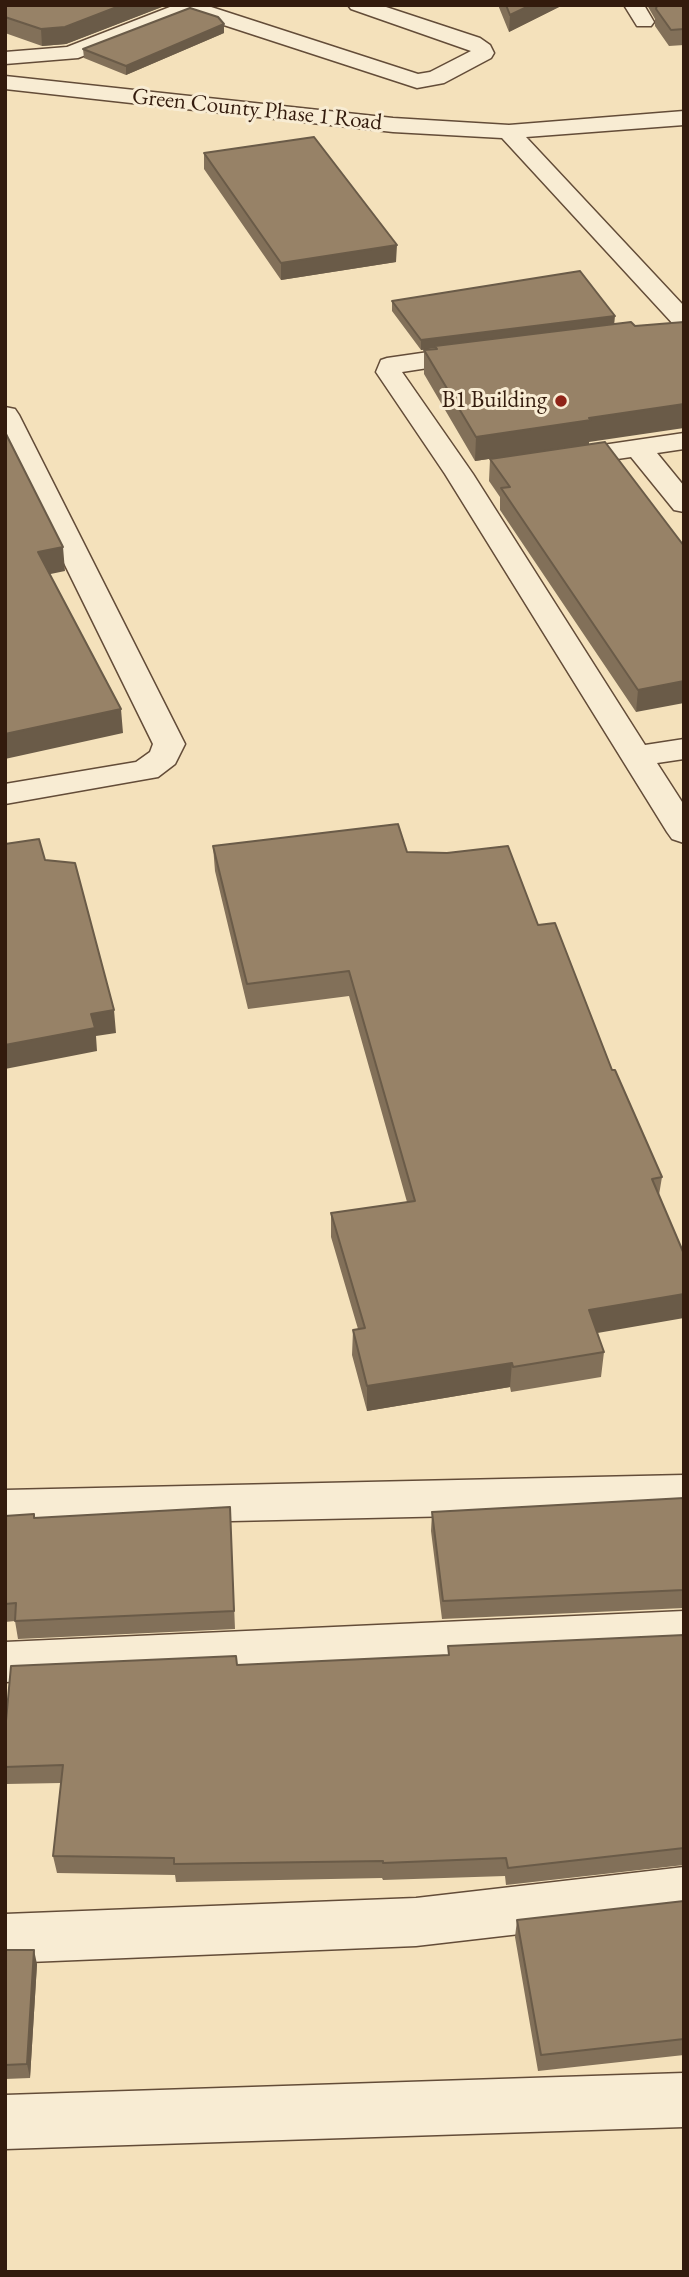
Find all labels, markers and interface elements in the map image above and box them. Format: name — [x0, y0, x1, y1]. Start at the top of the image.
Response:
street label: Green County Phase 1 Road — [131, 83, 383, 137]
place label: B1 Building — [442, 387, 547, 415]
marker: B1 Building — [553, 393, 569, 409]

